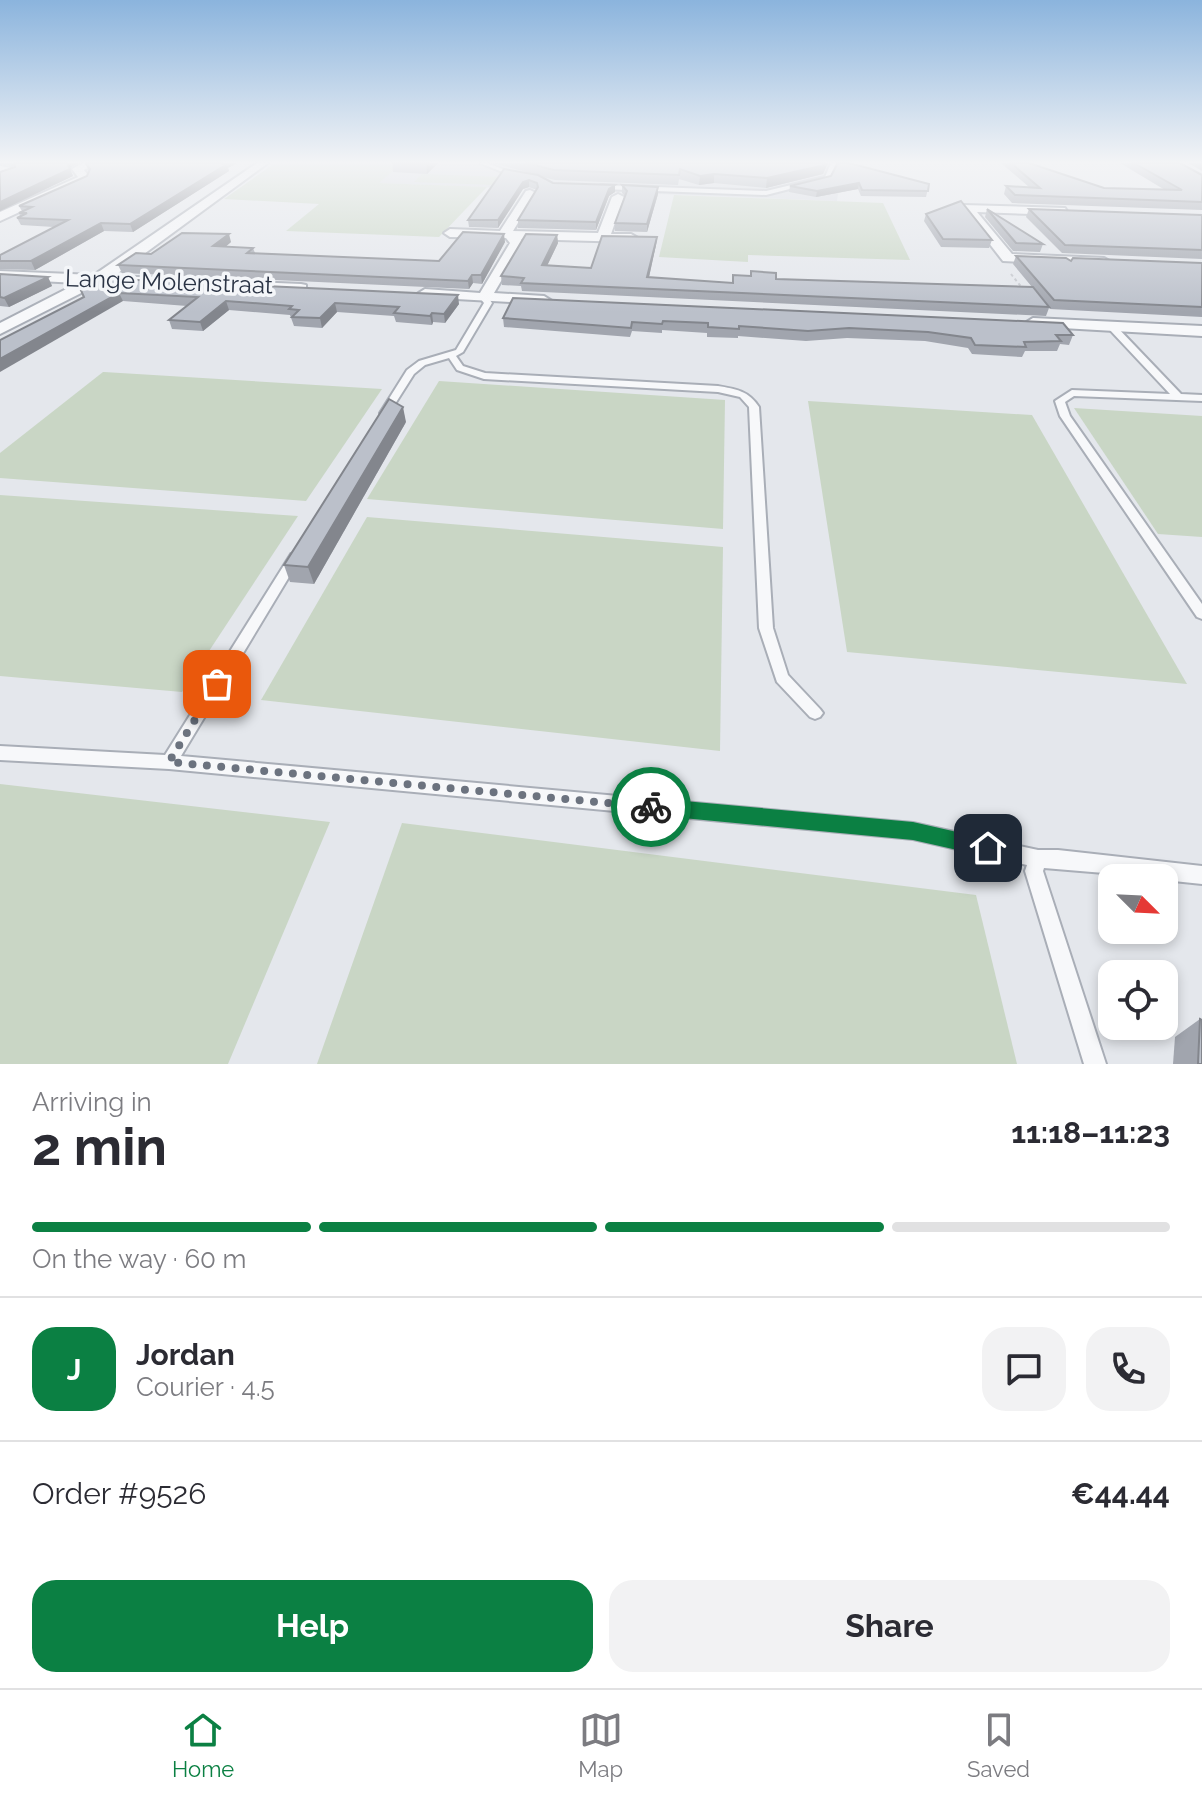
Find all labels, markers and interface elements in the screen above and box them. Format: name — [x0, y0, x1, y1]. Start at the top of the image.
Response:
street label: Lange Molenstraat — [65, 263, 273, 300]
pin — [183, 650, 251, 718]
icon: bag — [195, 662, 239, 706]
courier — [611, 767, 691, 847]
icon: bike — [629, 785, 673, 829]
pin — [954, 814, 1022, 882]
icon: home — [966, 826, 1010, 870]
north arrow — [1098, 864, 1178, 944]
map controls — [1098, 864, 1178, 1040]
button: locate — [1098, 960, 1178, 1040]
text: Arriving in — [32, 1087, 152, 1117]
text: 11:18–11:23 — [1011, 1115, 1170, 1150]
text: 2 min — [32, 1116, 167, 1177]
text: On the way · 60 m — [32, 1244, 247, 1274]
button: chat — [982, 1327, 1066, 1411]
button: phone — [1086, 1327, 1170, 1411]
text: Jordan — [136, 1337, 235, 1372]
text: J — [67, 1352, 81, 1387]
text: Courier · 4.5 — [136, 1372, 275, 1402]
text: Order #9526 — [32, 1476, 206, 1511]
text: €44.44 — [1071, 1476, 1170, 1511]
button: Help — [32, 1580, 593, 1672]
button: Share — [609, 1580, 1170, 1672]
tab: Home — [172, 1708, 234, 1782]
tab: Map — [578, 1708, 623, 1782]
tab: Saved — [967, 1708, 1030, 1782]

